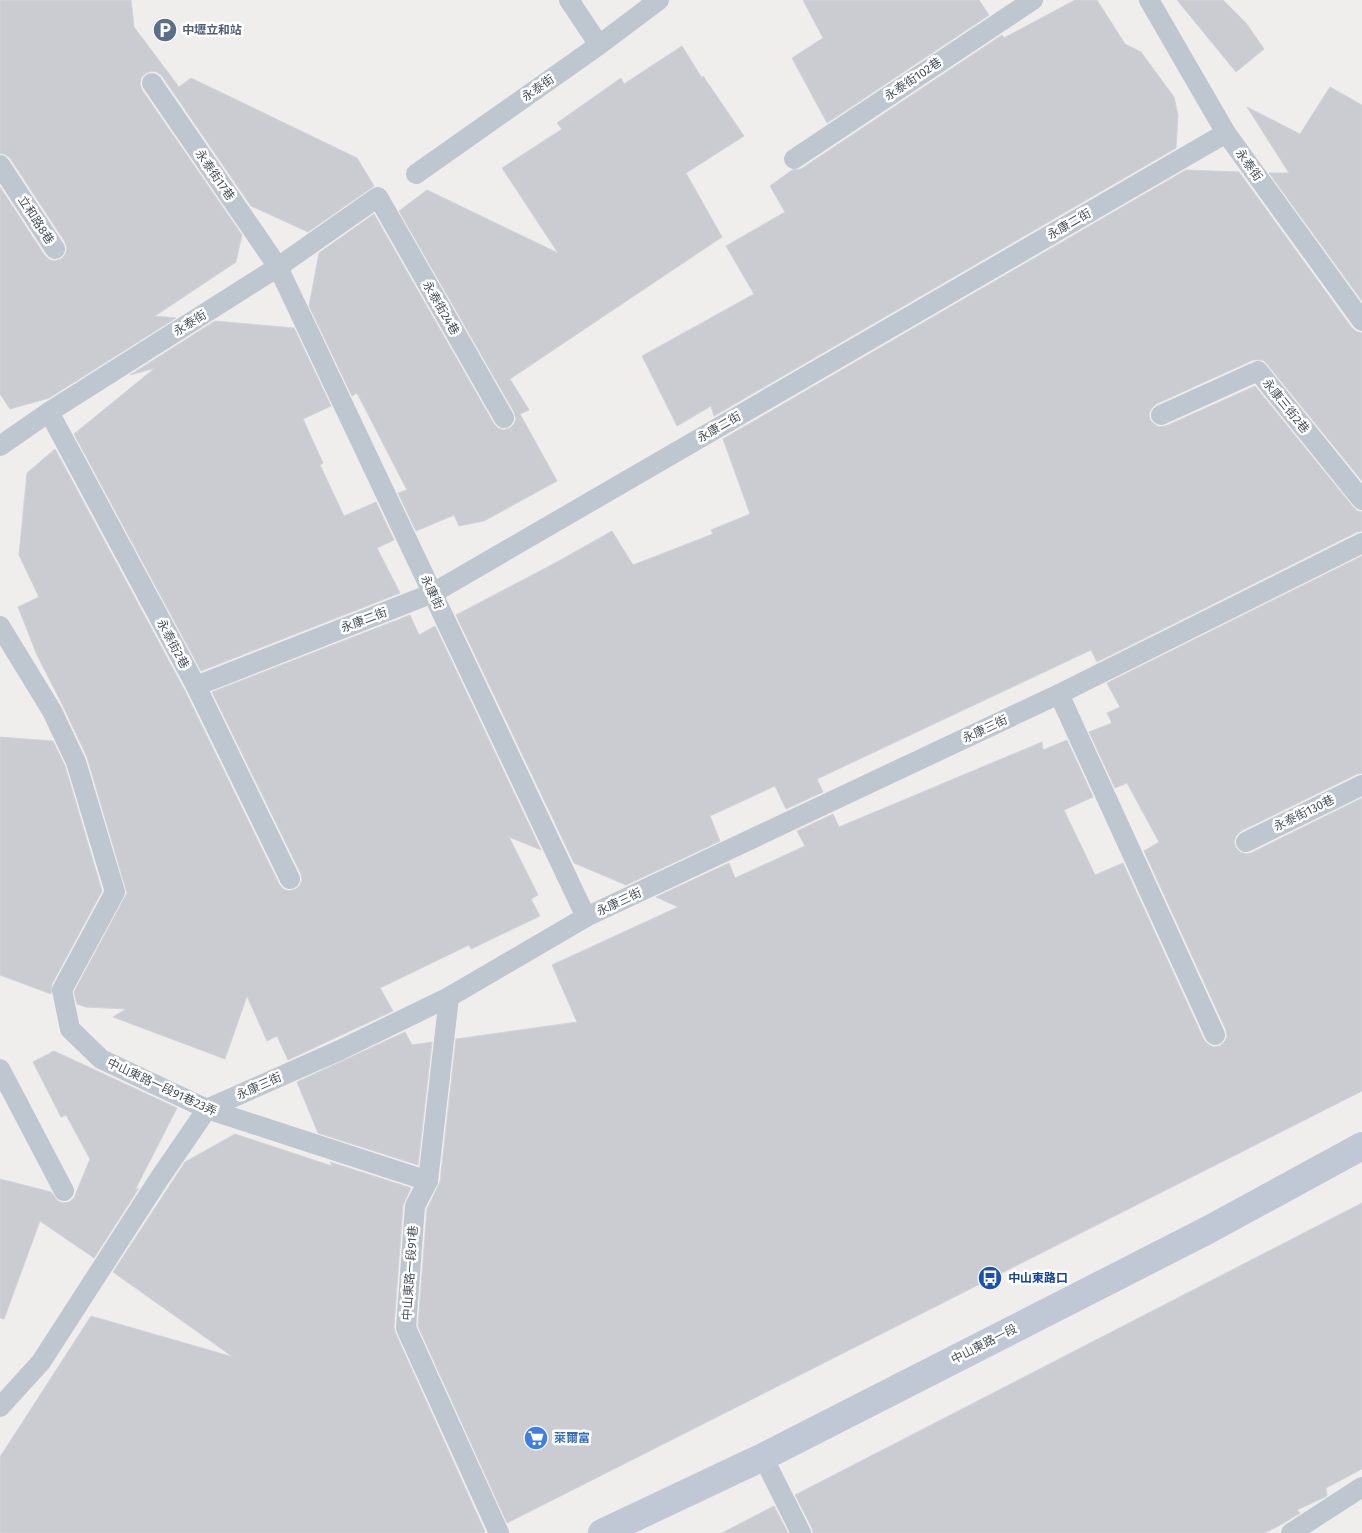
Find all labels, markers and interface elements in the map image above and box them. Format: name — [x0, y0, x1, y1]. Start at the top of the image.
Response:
parking icon: 中壢立和站 — [152, 17, 178, 43]
place label: 中壢立和站 — [182, 23, 242, 37]
street label: 永泰街102巷 — [882, 55, 944, 103]
street label: 永泰街 — [519, 72, 557, 104]
street label: 永泰街 — [1233, 146, 1265, 184]
street label: 永泰街17巷 — [192, 147, 238, 203]
street label: 立和路8巷 — [15, 193, 57, 247]
street label: 永康二街 — [1045, 206, 1093, 242]
street label: 永泰街24巷 — [420, 279, 462, 337]
street label: 永泰街 — [171, 308, 209, 338]
street label: 永康三街2巷 — [1260, 376, 1312, 436]
street label: 永康二街 — [695, 409, 743, 445]
street label: 永康街 — [418, 573, 446, 611]
street label: 永康二街 — [339, 605, 389, 635]
street label: 永泰街2巷 — [154, 617, 192, 671]
street label: 永康三街 — [960, 713, 1010, 745]
street label: 永泰街130巷 — [1271, 792, 1337, 834]
street label: 永康三街 — [594, 886, 644, 918]
street label: 中山東路一段91巷23弄 — [105, 1055, 219, 1119]
street label: 永康三街 — [234, 1070, 284, 1102]
street label: 中山東路一段91巷 — [400, 1225, 420, 1321]
bus stop icon: 中山東路口 — [977, 1265, 1003, 1291]
place label: 中山東路口 — [1008, 1271, 1068, 1285]
street label: 中山東路一段 — [949, 1321, 1019, 1367]
supermarket icon: 萊爾富 — [523, 1425, 549, 1451]
place label: 萊爾富 — [554, 1431, 590, 1445]

